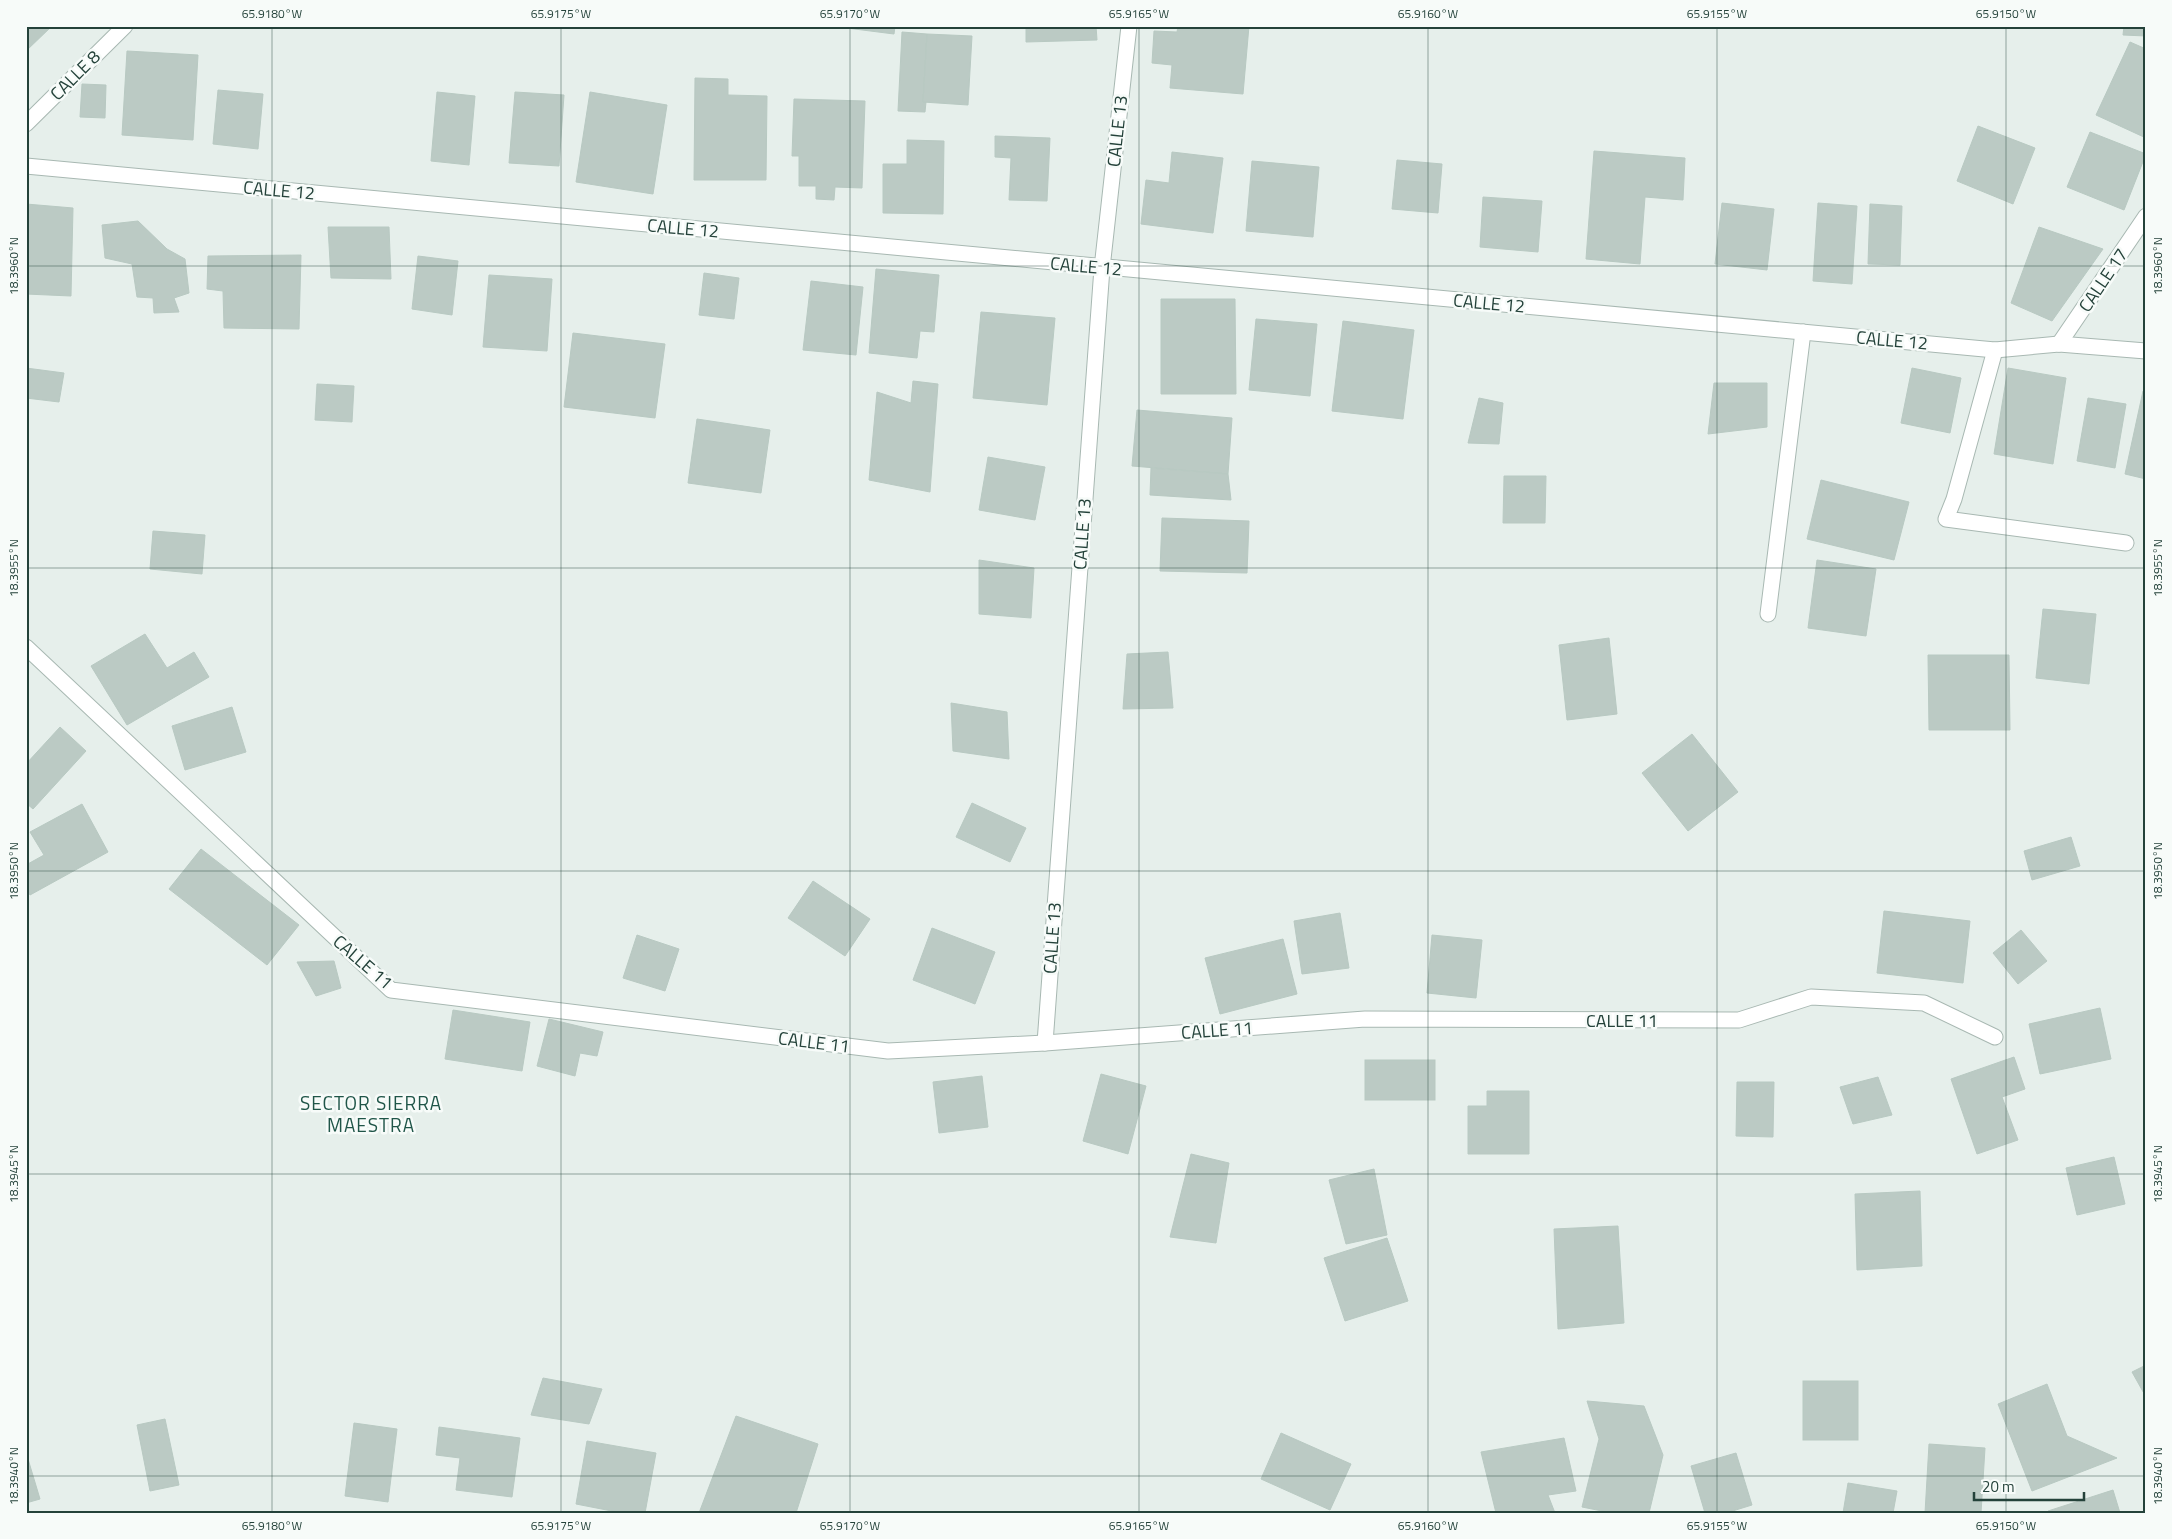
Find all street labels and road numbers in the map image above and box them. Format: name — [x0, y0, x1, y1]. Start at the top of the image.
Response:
street label: CALLE 8 — [44, 44, 106, 106]
street label: CALLE 13 — [1100, 94, 1134, 168]
street label: CALLE 12 — [242, 173, 316, 207]
street label: CALLE 12 — [646, 211, 720, 245]
street label: CALLE 17 — [2072, 243, 2134, 317]
street label: CALLE 12 — [1049, 249, 1123, 283]
street label: CALLE 12 — [1452, 286, 1526, 320]
street label: CALLE 12 — [1855, 323, 1929, 357]
street label: CALLE 13 — [1066, 497, 1098, 571]
street label: CALLE 13 — [1036, 901, 1068, 975]
street label: CALLE 11 — [327, 928, 399, 996]
street label: CALLE 11 — [1586, 1007, 1658, 1034]
street label: CALLE 11 — [1180, 1014, 1254, 1046]
street label: CALLE 11 — [777, 1024, 851, 1060]

